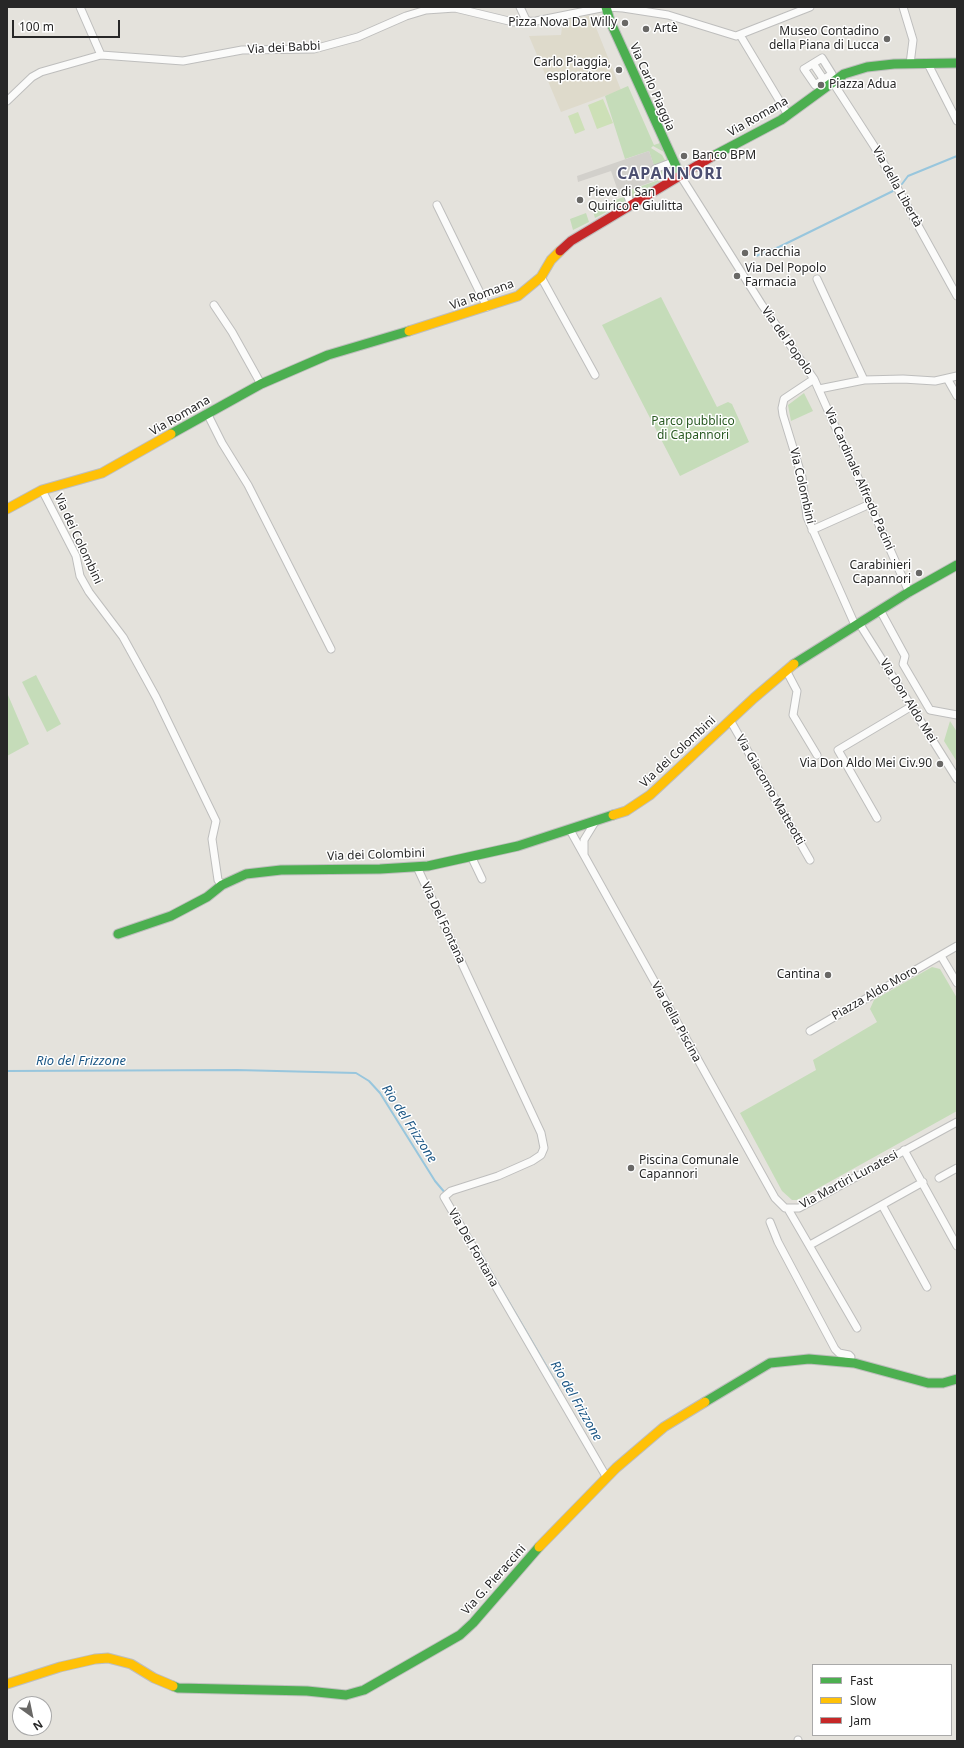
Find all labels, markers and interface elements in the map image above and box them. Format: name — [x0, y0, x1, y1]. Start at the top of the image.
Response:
scale bar — [14, 12, 122, 38]
place label: Pizza Nova Da Willy — [508, 16, 617, 30]
text: 100 m — [19, 18, 54, 35]
marker: Pizza Nova Da Willy — [620, 18, 630, 28]
place label: Artè — [654, 22, 678, 36]
marker: Artè — [641, 24, 651, 34]
place label: Museo Contadino della Piana di Lucca — [769, 25, 879, 53]
marker: Museo Contadino della Piana di Lucca — [882, 34, 892, 44]
street label: Via dei Babbi — [247, 39, 321, 57]
street label: Via Carlo Piaggia — [626, 41, 678, 133]
place label: Carlo Piaggia, esploratore — [533, 56, 611, 84]
marker: Carlo Piaggia, esploratore — [614, 65, 624, 75]
place label: Piazza Adua — [829, 78, 896, 92]
marker: Piazza Adua — [816, 80, 826, 90]
street label: Via Romana — [725, 94, 791, 140]
street label: Via della Libertà — [869, 144, 925, 230]
place label: Banco BPM — [692, 149, 756, 163]
marker: Banco BPM — [679, 151, 689, 161]
district label: CAPANNORI — [617, 164, 723, 184]
place label: Pieve di San Quirico e Giulitta — [588, 186, 683, 214]
marker: Pieve di San Quirico e Giulitta — [575, 195, 585, 205]
place label: Pracchia — [753, 246, 800, 260]
marker: Pracchia — [740, 248, 750, 258]
place label: Via Del Popolo Farmacia — [745, 262, 826, 290]
marker: Via Del Popolo Farmacia — [732, 271, 742, 281]
street label: Via Romana — [448, 277, 516, 313]
street label: Via del Popolo — [758, 304, 816, 378]
street label: Via Romana — [147, 393, 213, 439]
street label: Via Cardinale Alfredo Pacini — [821, 406, 897, 552]
park label: Parco pubblico di Capannori — [651, 415, 735, 443]
street label: Via Colombini — [786, 447, 818, 525]
street label: Via dei Colombini — [51, 492, 105, 586]
place label: Carabinieri Capannori — [849, 559, 911, 587]
marker: Carabinieri Capannori — [914, 568, 924, 578]
street label: Via Don Aldo Mei — [876, 656, 940, 746]
street label: Via dei Colombini — [637, 713, 719, 791]
street label: Via Giacomo Matteotti — [732, 732, 808, 848]
place label: Via Don Aldo Mei Civ.90 — [800, 757, 932, 771]
marker: Via Don Aldo Mei Civ.90 — [935, 759, 945, 769]
street label: Via dei Colombini — [327, 846, 425, 864]
street label: Via Del Fontana — [418, 880, 468, 966]
street label: Piazza Aldo Moro — [829, 963, 921, 1023]
place label: Cantina — [777, 968, 820, 982]
marker: Cantina — [823, 970, 833, 980]
street label: Via della Piscina — [648, 979, 704, 1065]
water label: Rio del Frizzone — [36, 1053, 126, 1069]
water label: Rio del Frizzone — [378, 1082, 440, 1166]
street label: Via Martiri Lunatesi — [797, 1148, 901, 1212]
place label: Piscina Comunale Capannori — [639, 1154, 739, 1182]
marker: Piscina Comunale Capannori — [626, 1163, 636, 1173]
street label: Via Del Fontana — [445, 1206, 501, 1290]
water label: Rio del Frizzone — [547, 1358, 605, 1444]
street label: Via G. Pieraccini — [459, 1542, 529, 1618]
legend — [812, 1664, 952, 1736]
text: Fast — [850, 1672, 873, 1689]
text: Slow — [850, 1692, 876, 1709]
north arrow — [12, 1696, 52, 1736]
text: Jam — [850, 1712, 871, 1729]
text: N — [30, 1717, 46, 1734]

